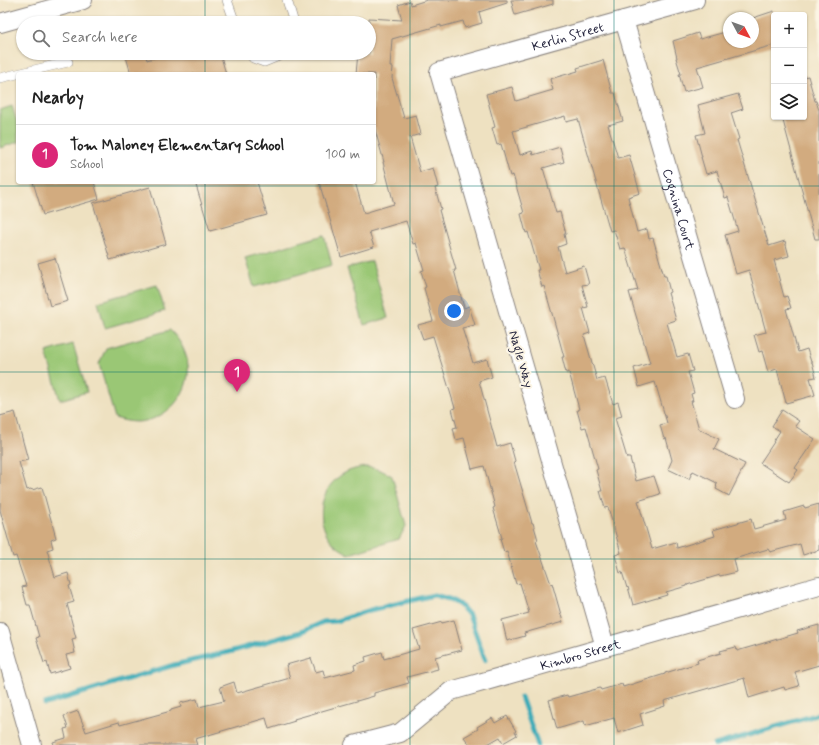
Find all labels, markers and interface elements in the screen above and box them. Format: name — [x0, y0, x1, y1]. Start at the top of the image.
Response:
north arrow — [723, 12, 759, 48]
map controls — [771, 12, 807, 120]
button: + — [771, 12, 807, 48]
search box — [16, 16, 376, 60]
street label: Kerlin Street — [530, 19, 606, 55]
icon: search — [30, 27, 52, 49]
text: Search here — [62, 28, 138, 48]
button: − — [771, 48, 807, 84]
button: layers — [771, 84, 807, 120]
text: Nearby — [32, 87, 84, 109]
text: Tom Maloney Elementary School — [70, 136, 284, 156]
text: 1 — [42, 146, 48, 163]
text: 100 m — [325, 146, 360, 163]
text: School — [70, 156, 104, 173]
street label: Cognina Court — [658, 167, 698, 252]
your location — [444, 301, 464, 321]
street label: Nagle Way — [502, 329, 537, 391]
pin: 1 — [224, 359, 250, 392]
street label: Kimbro Street — [539, 636, 623, 675]

